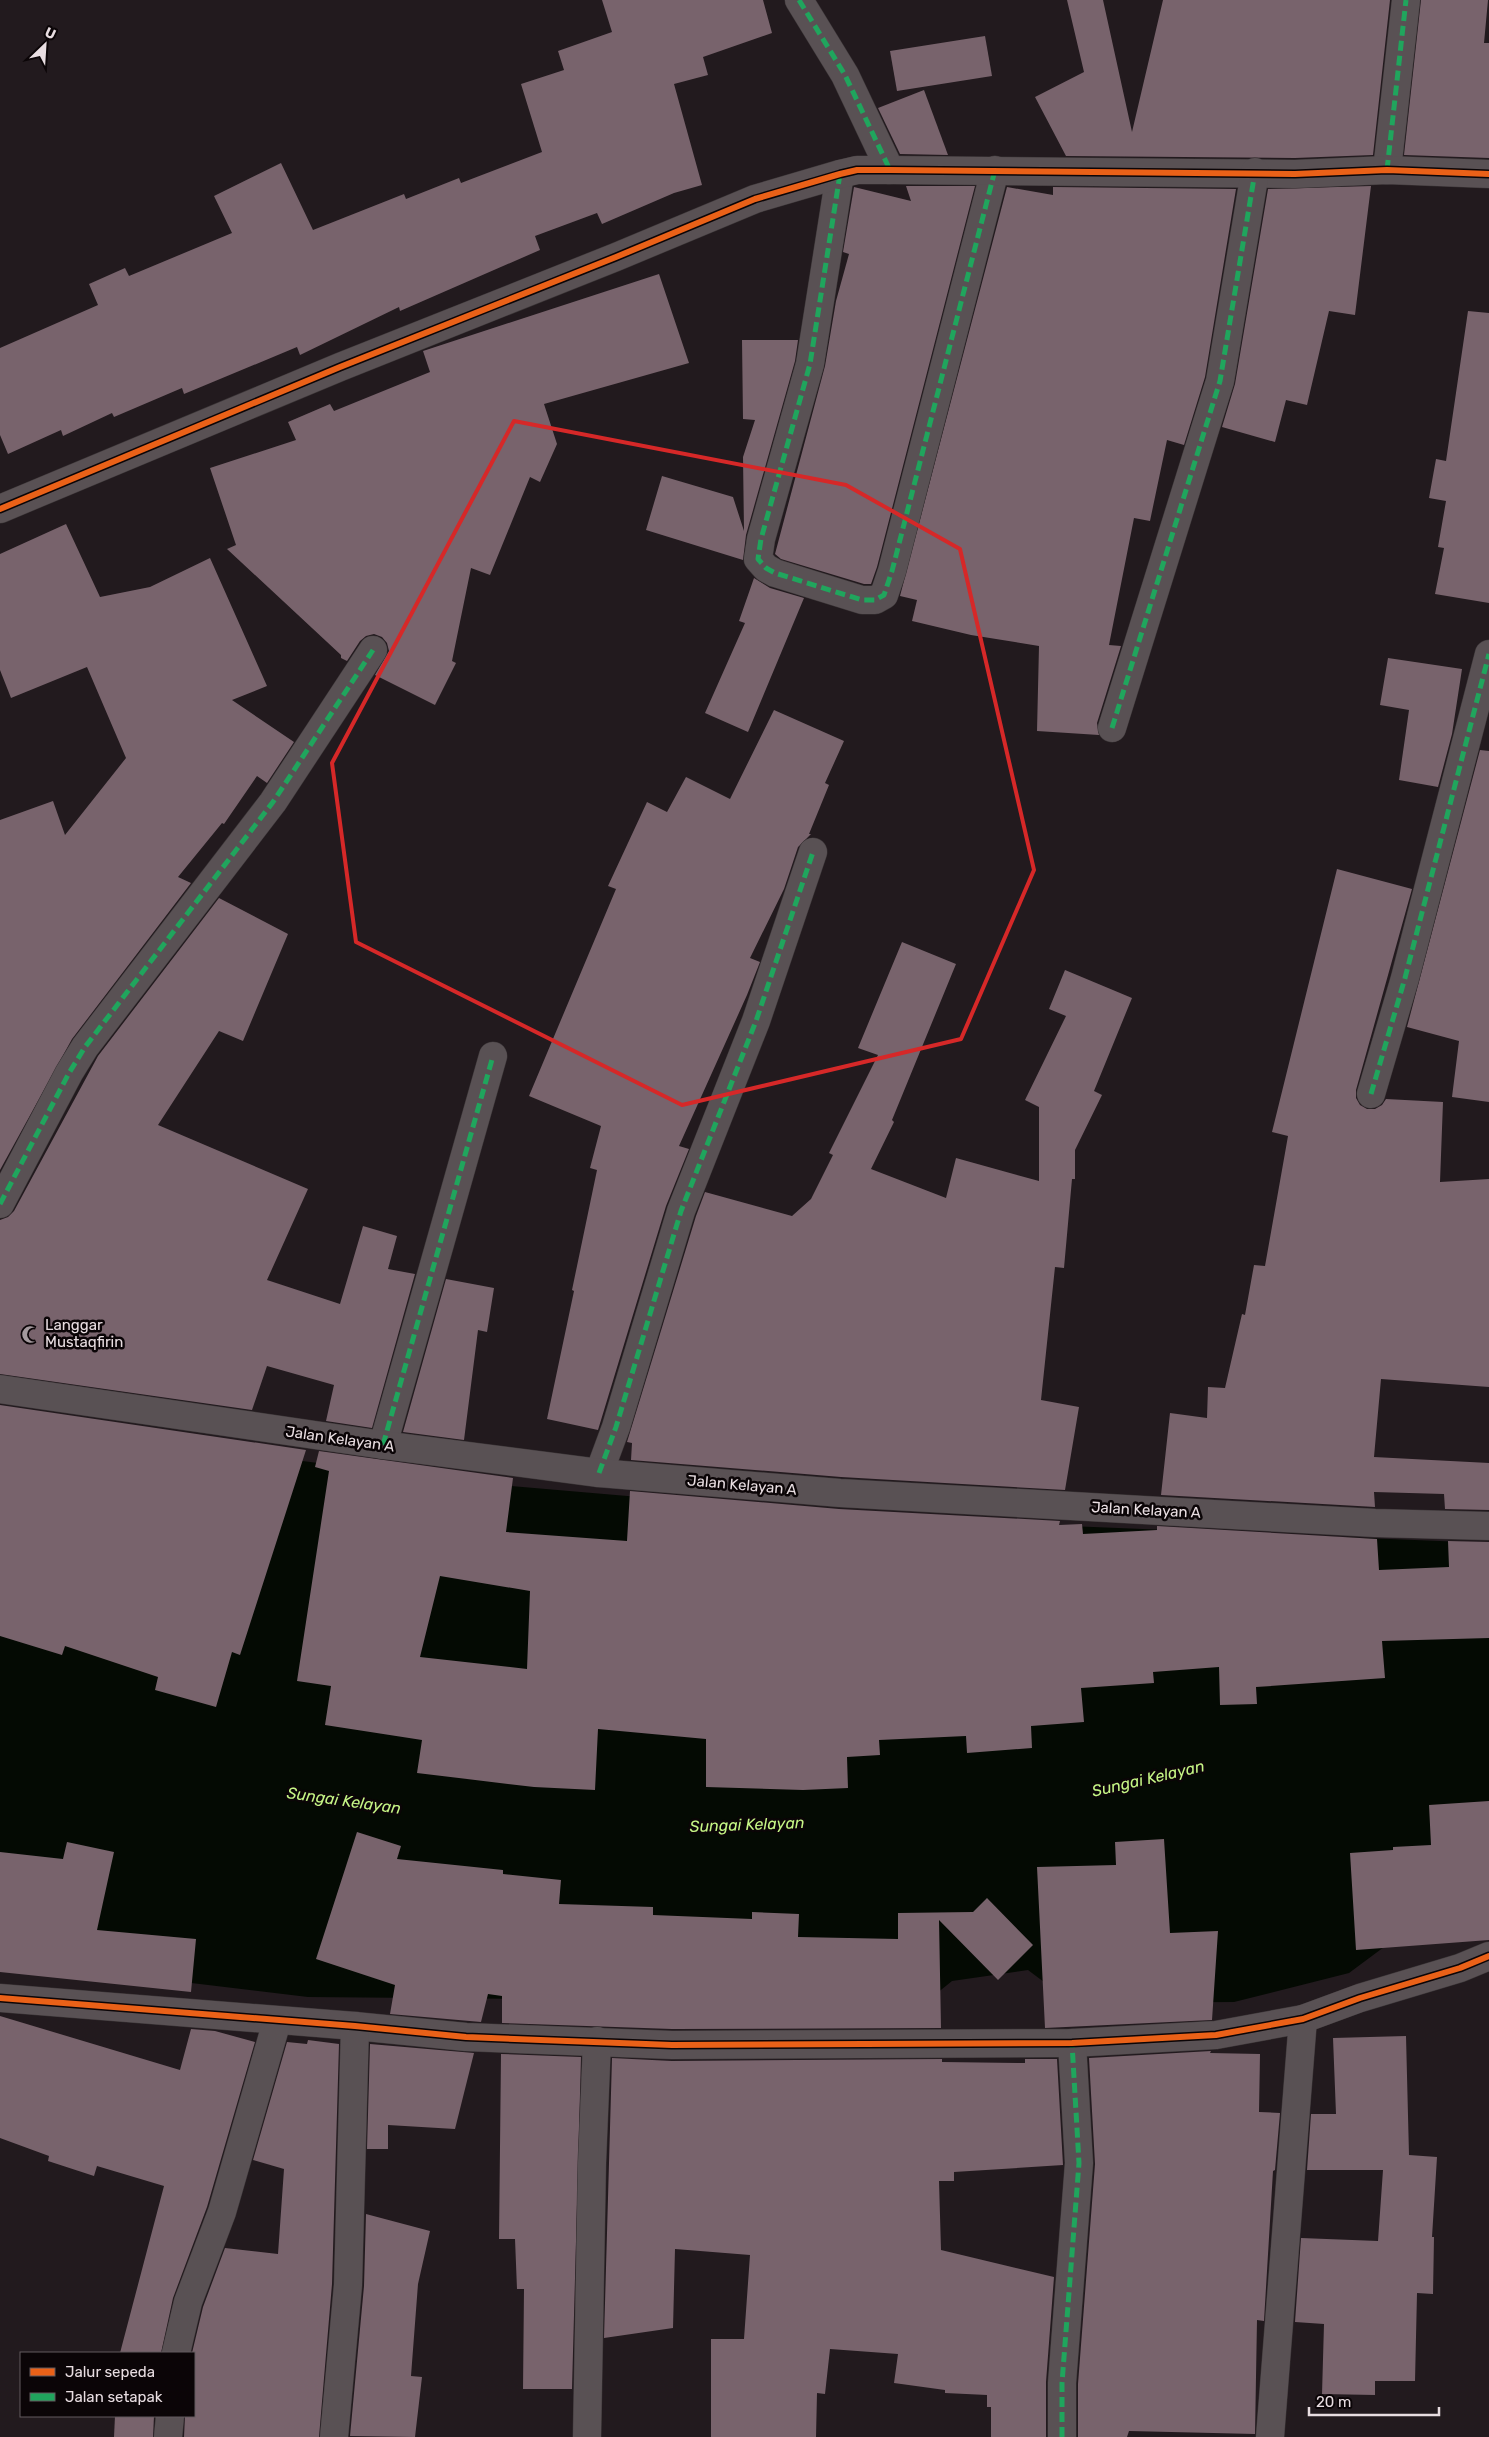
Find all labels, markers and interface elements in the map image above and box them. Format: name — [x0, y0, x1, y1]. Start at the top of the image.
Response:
north arrow — [20, 20, 70, 70]
text: U — [42, 24, 58, 44]
place label: Langgar Mustaqfirin — [45, 1316, 123, 1351]
mosque icon: Langgar Mustaqfirin — [21, 1324, 41, 1344]
street label: Jalan Kelayan A — [284, 1422, 396, 1456]
street label: Jalan Kelayan A — [687, 1471, 797, 1499]
street label: Jalan Kelayan A — [1091, 1498, 1201, 1522]
water label: Sungai Kelayan — [1090, 1756, 1206, 1801]
water label: Sungai Kelayan — [286, 1783, 402, 1818]
water label: Sungai Kelayan — [689, 1813, 805, 1836]
legend — [20, 2352, 195, 2417]
text: Jalur sepeda — [65, 2363, 155, 2381]
scale bar — [1309, 2384, 1439, 2416]
text: Jalan setapak — [65, 2388, 163, 2406]
text: 20 m — [1316, 2393, 1351, 2411]

